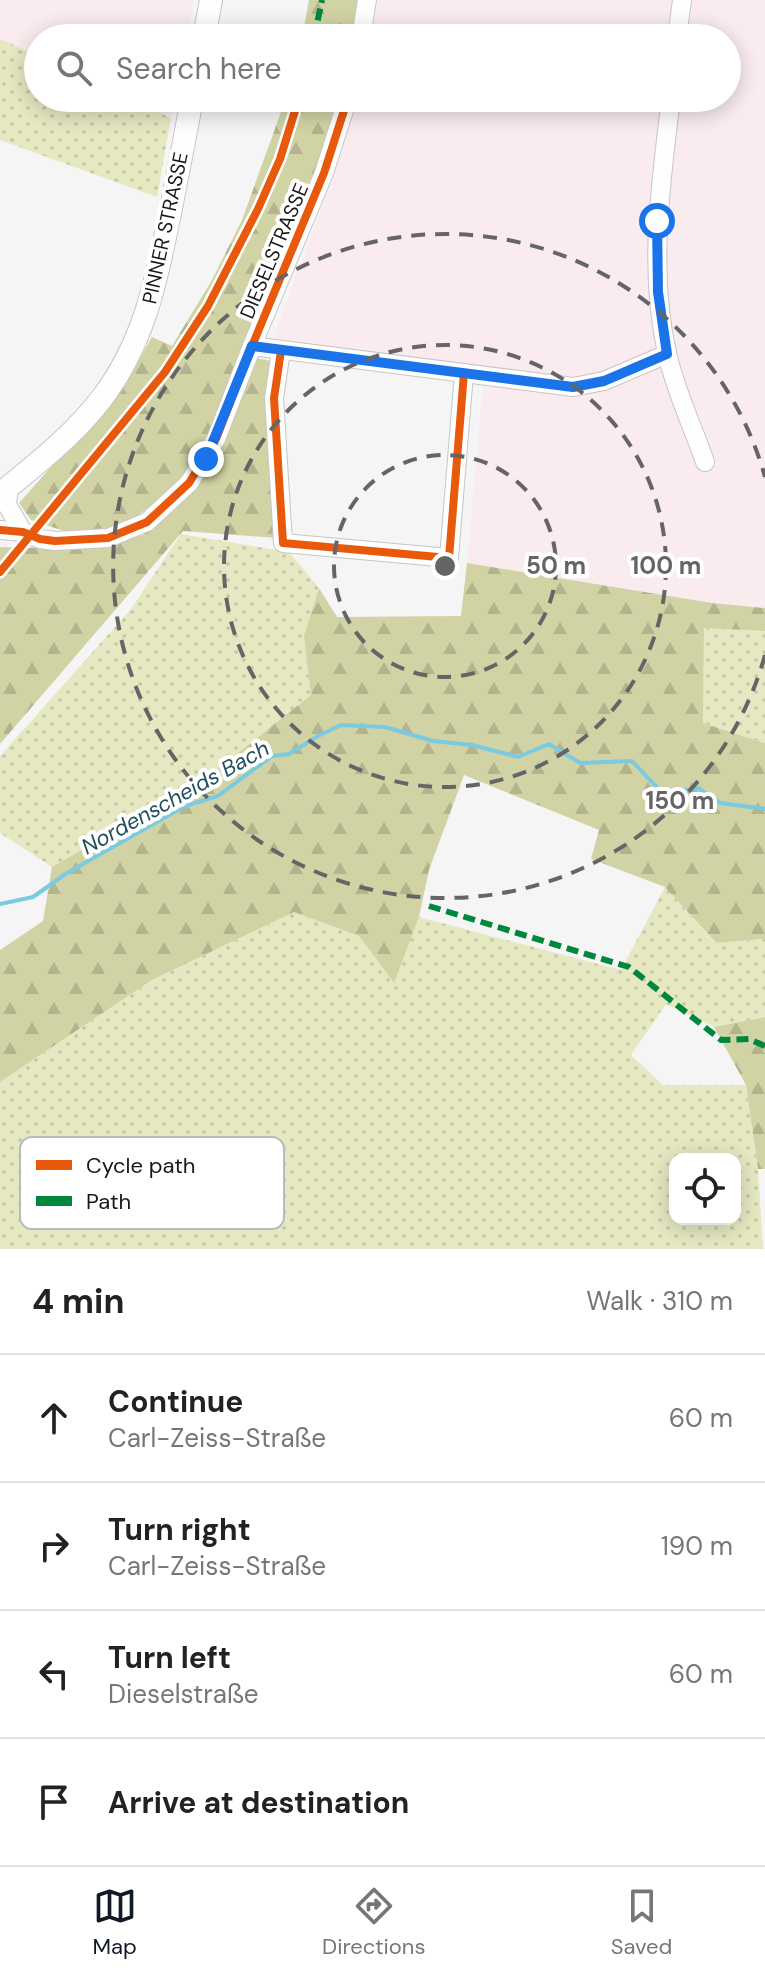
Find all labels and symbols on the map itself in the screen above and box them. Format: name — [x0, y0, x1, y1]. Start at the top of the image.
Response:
street label: PINNER STRASSE — [136, 150, 194, 306]
street label: DIESELSTRASSE — [234, 179, 314, 323]
route start — [639, 203, 675, 239]
route end — [188, 441, 224, 477]
text: 50 m — [526, 550, 586, 581]
text: 100 m — [631, 550, 701, 581]
centre of rings — [431, 552, 459, 580]
water label: Nordenscheids Bach — [76, 734, 274, 861]
text: 150 m — [646, 785, 714, 816]
legend — [20, 1137, 284, 1229]
text: Cycle path — [86, 1151, 196, 1180]
text: Path — [86, 1187, 131, 1216]

